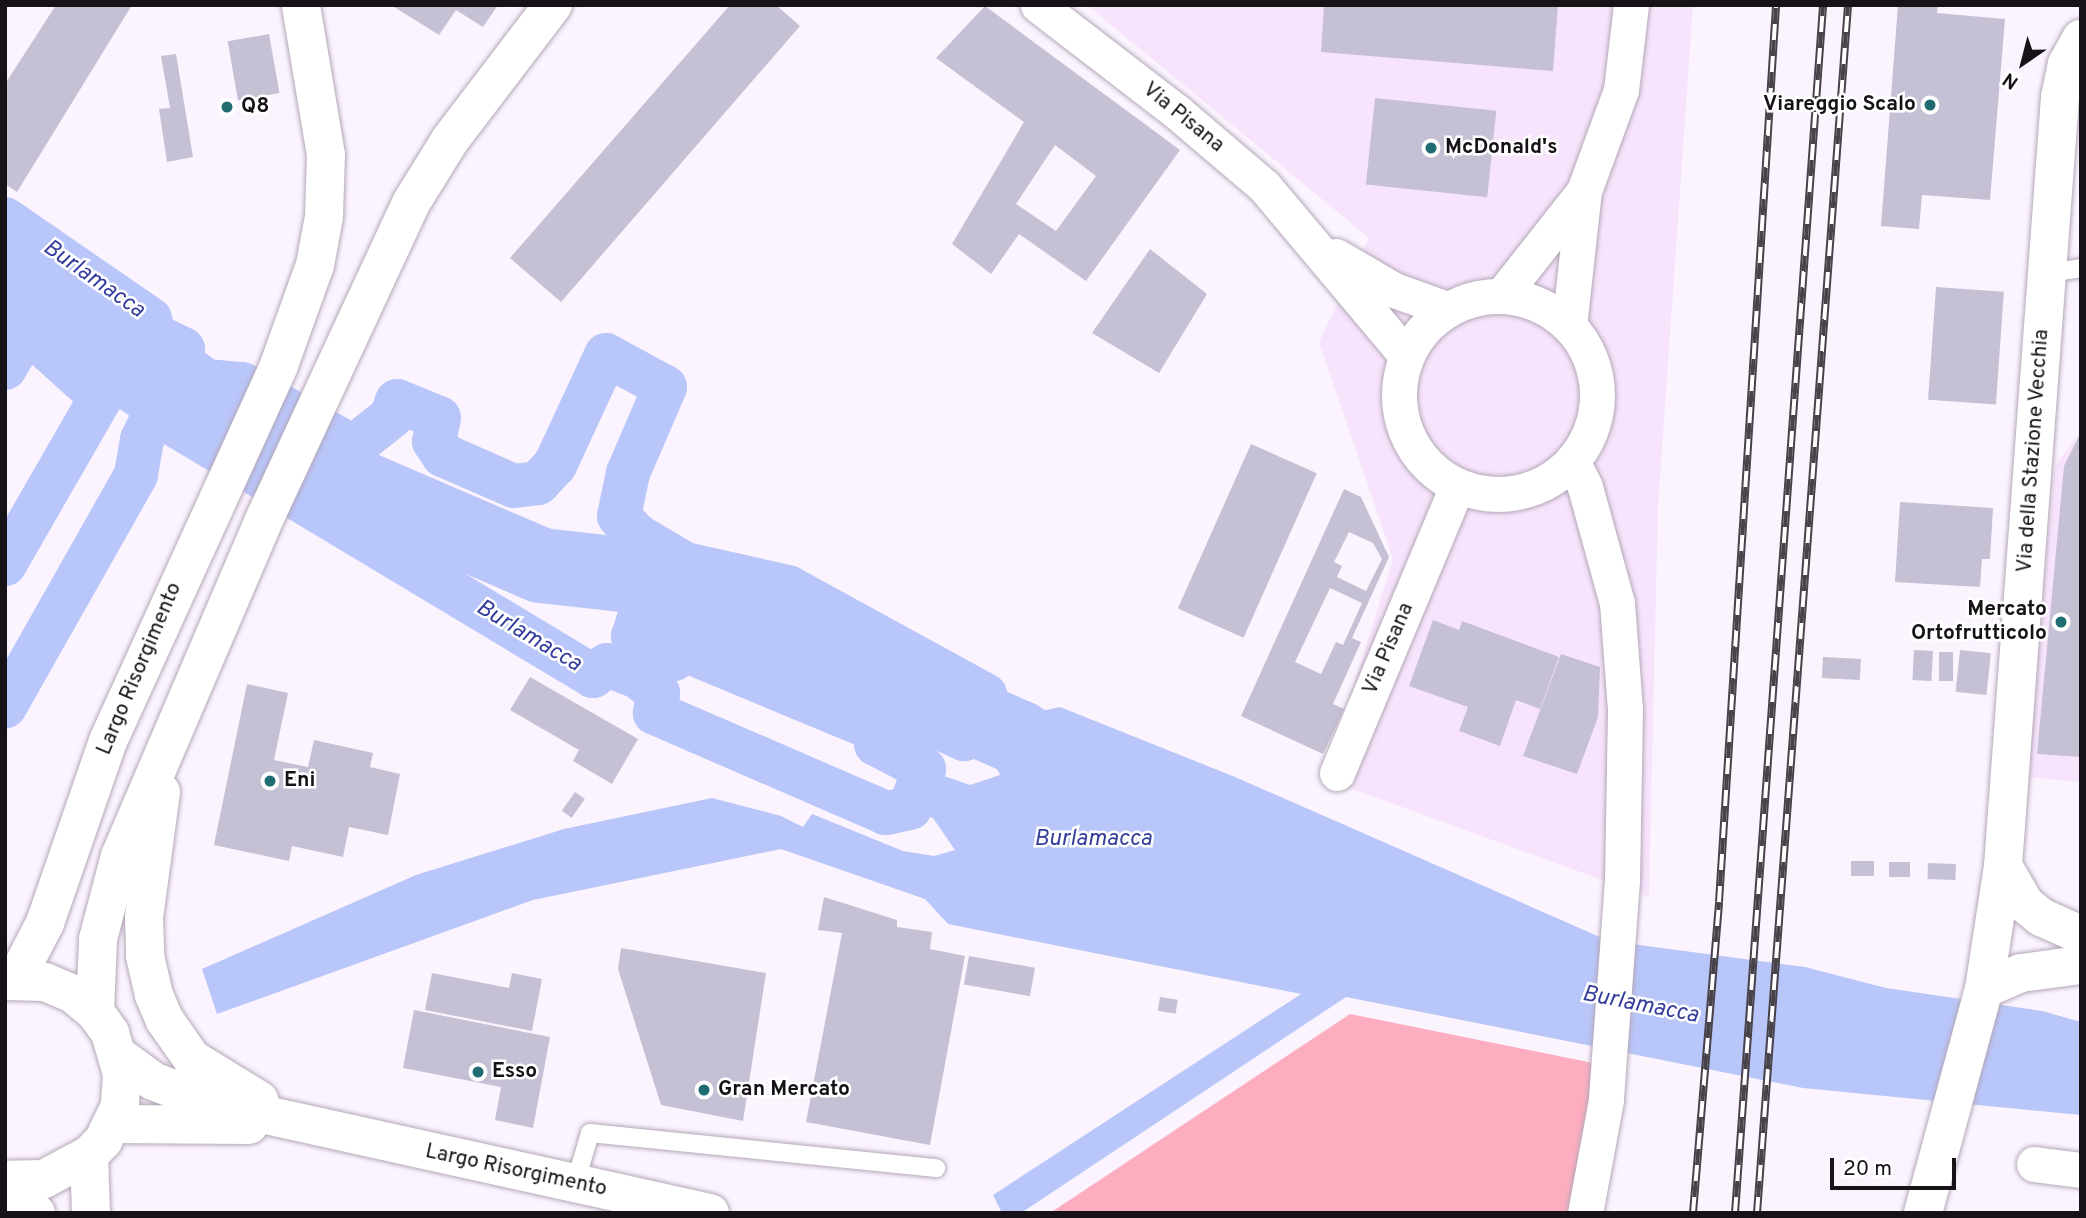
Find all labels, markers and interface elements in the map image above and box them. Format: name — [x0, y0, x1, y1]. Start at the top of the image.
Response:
north arrow — [1988, 28, 2058, 98]
text: N — [1998, 66, 2023, 94]
street label: Via Pisana — [1137, 78, 1229, 158]
place label: Viareggio Scalo — [1763, 92, 1916, 118]
place label: Q8 — [241, 94, 269, 120]
marker: Viareggio Scalo — [1922, 97, 1938, 113]
marker: Q8 — [219, 99, 235, 115]
place label: McDonald's — [1445, 135, 1558, 161]
marker: McDonald's — [1423, 140, 1439, 156]
water label: Burlamacca — [37, 235, 149, 325]
street label: Via della Stazione Vecchia — [2013, 328, 2055, 574]
street label: Largo Risorgimento — [92, 579, 188, 759]
water label: Burlamacca — [470, 595, 586, 679]
place label: Mercato Ortofrutticolo — [1911, 597, 2047, 647]
street label: Via Pisana — [1358, 599, 1420, 699]
marker: Mercato Ortofrutticolo — [2053, 614, 2069, 630]
place label: Eni — [284, 768, 315, 794]
marker: Eni — [262, 773, 278, 789]
water label: Burlamacca — [1034, 826, 1152, 854]
water label: Burlamacca — [1580, 981, 1700, 1031]
place label: Esso — [492, 1059, 537, 1085]
marker: Esso — [470, 1064, 486, 1080]
place label: Gran Mercato — [718, 1077, 850, 1103]
marker: Gran Mercato — [696, 1082, 712, 1098]
street label: Largo Risorgimento — [423, 1139, 609, 1203]
scale bar — [1834, 1144, 1960, 1188]
text: 20 m — [1843, 1156, 1892, 1183]

